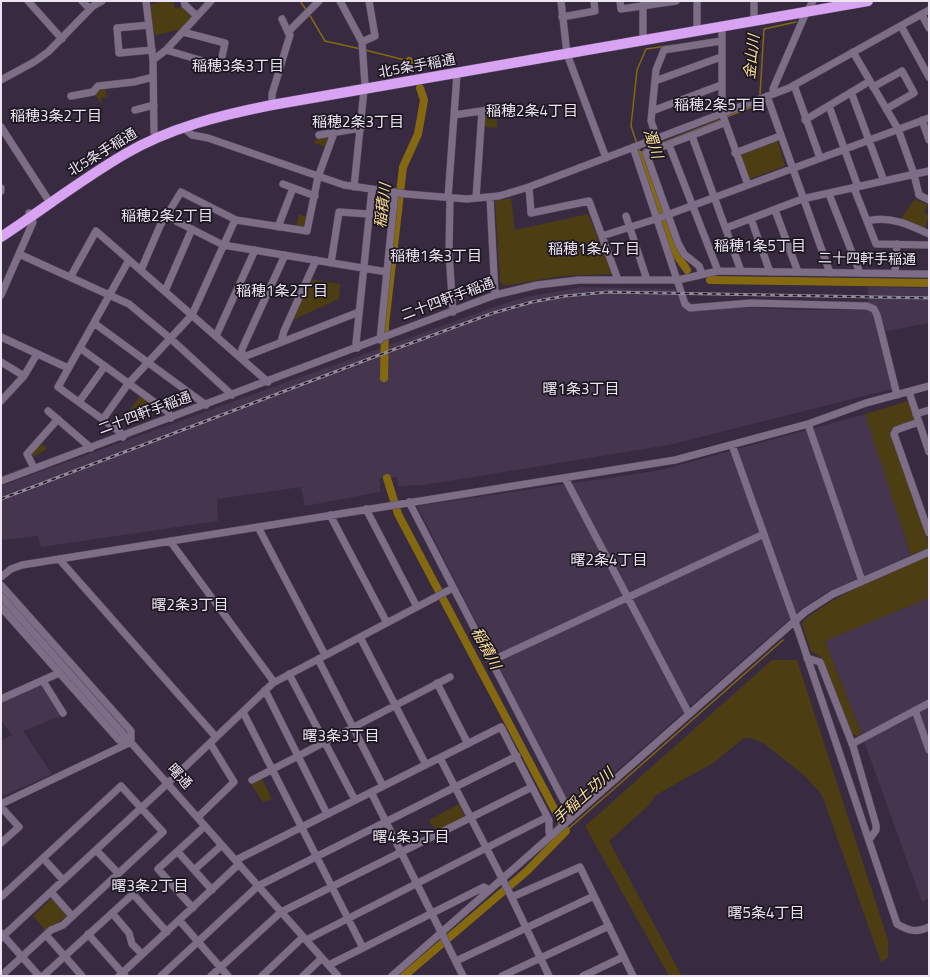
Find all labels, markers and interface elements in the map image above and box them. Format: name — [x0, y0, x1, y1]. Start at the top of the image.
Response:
water label: 金山川 — [742, 34, 764, 80]
street label: 北5条手稲通 — [377, 52, 457, 82]
district label: 稲穂3条3丁目 — [192, 58, 284, 76]
district label: 稲穂2条5丁目 — [674, 97, 766, 115]
district label: 稲穂2条4丁目 — [486, 103, 578, 121]
district label: 稲穂3条2丁目 — [10, 108, 102, 126]
district label: 稲穂2条3丁目 — [312, 114, 404, 132]
street label: 北5条手稲通 — [65, 126, 141, 180]
water label: 濁川 — [639, 127, 665, 161]
water label: 稲積川 — [372, 183, 396, 229]
district label: 稲穂2条2丁目 — [121, 208, 213, 226]
district label: 稲穂1条5丁目 — [714, 238, 806, 256]
district label: 稲穂1条4丁目 — [548, 241, 640, 259]
district label: 稲穂1条3丁目 — [390, 248, 482, 266]
street label: 二十四軒手稲通 — [818, 251, 916, 269]
street label: 二十四軒手稲通 — [399, 275, 497, 325]
district label: 稲穂1条2丁目 — [236, 283, 328, 301]
district label: 曙1条3丁目 — [543, 381, 619, 399]
street label: 二十四軒手稲通 — [96, 389, 194, 439]
district label: 曙2条4丁目 — [571, 552, 647, 570]
district label: 曙2条3丁目 — [152, 597, 228, 615]
water label: 稲積川 — [466, 625, 504, 673]
district label: 曙3条3丁目 — [303, 728, 379, 746]
street label: 曙通 — [163, 761, 195, 793]
water label: 手稲土功川 — [550, 765, 618, 829]
district label: 曙4条3丁目 — [373, 829, 449, 847]
district label: 曙3条2丁目 — [112, 878, 188, 896]
district label: 曙5条4丁目 — [728, 905, 804, 923]

